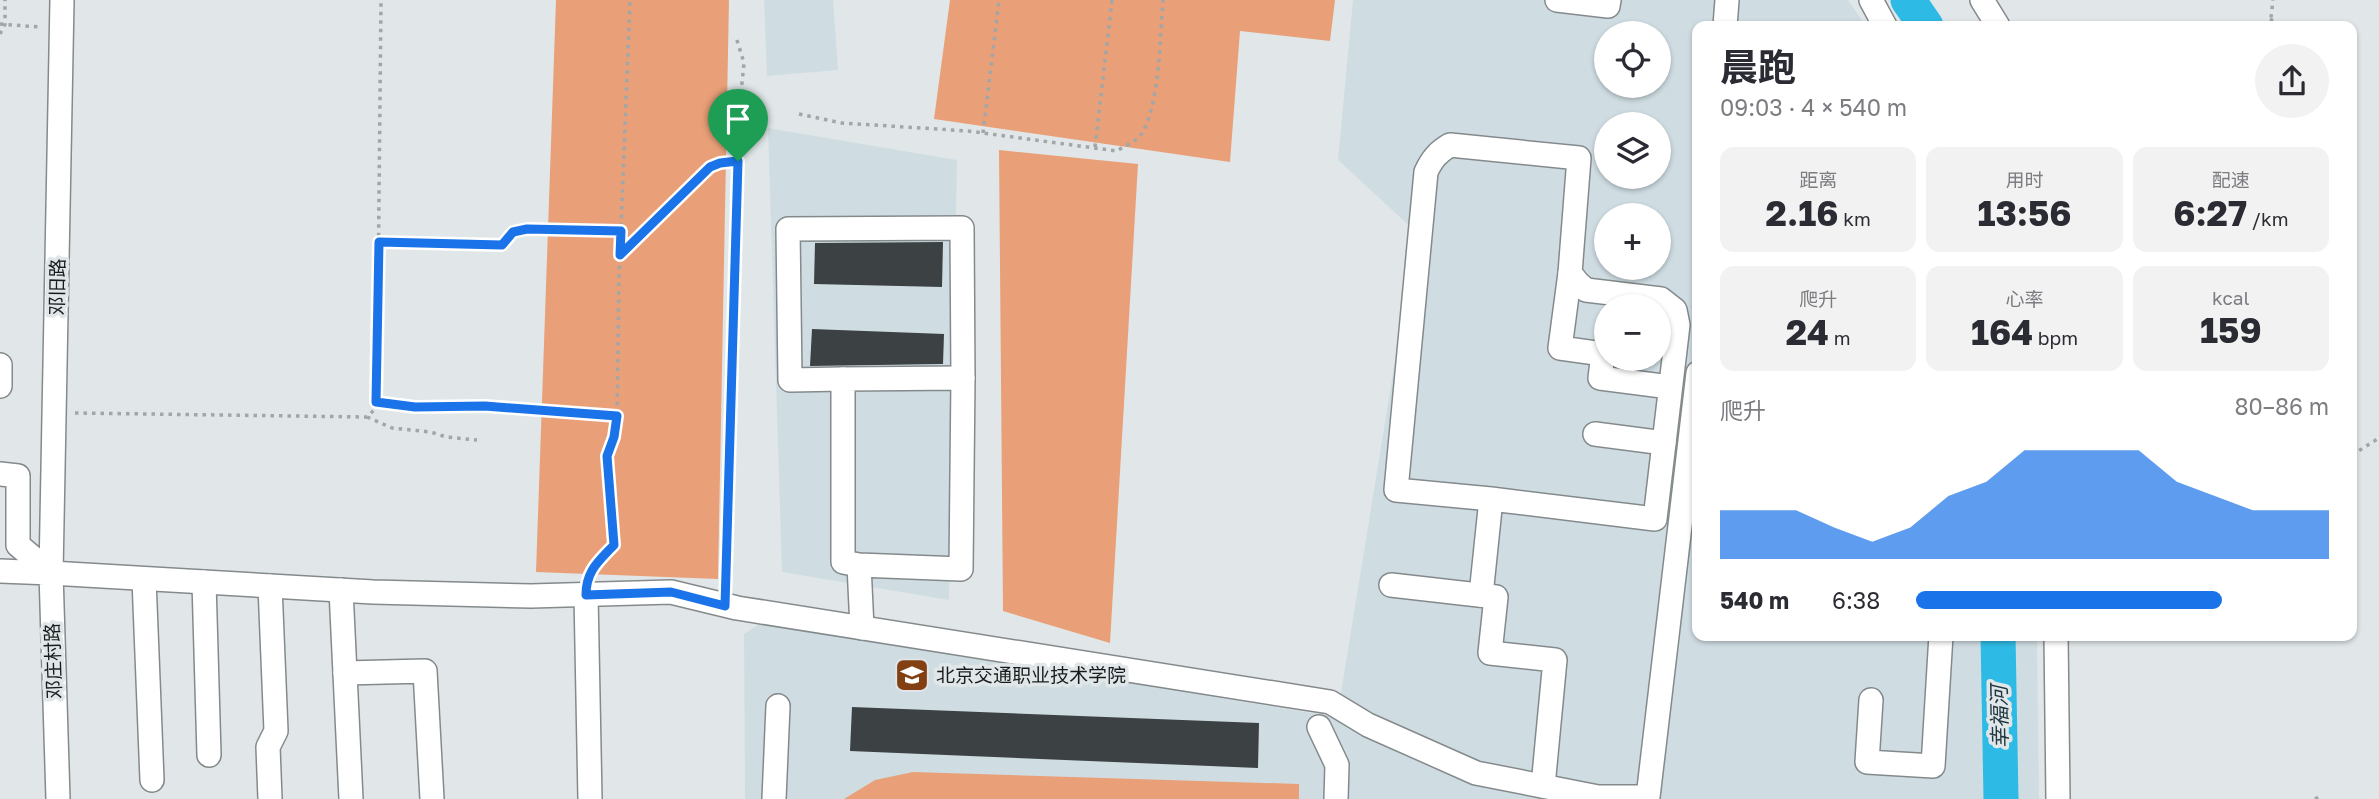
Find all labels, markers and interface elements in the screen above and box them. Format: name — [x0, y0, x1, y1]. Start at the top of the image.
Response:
map controls — [1594, 21, 1671, 371]
button: locate — [1594, 21, 1671, 98]
text: 晨跑 — [1720, 44, 1796, 89]
button: share — [2255, 44, 2329, 118]
pin — [708, 89, 768, 161]
text: 09:03 · 4 × 540 m — [1720, 93, 1907, 121]
icon: arrive — [719, 100, 757, 138]
button: layers — [1594, 112, 1671, 189]
text: 距离 — [1799, 168, 1837, 191]
text: 用时 — [2005, 168, 2044, 191]
text: 配速 — [2212, 168, 2250, 191]
text: 2.16 — [1766, 192, 1838, 234]
text: 13:56 — [1977, 192, 2072, 234]
text: 6:27 — [2173, 192, 2247, 234]
button: + — [1594, 203, 1671, 280]
text: km — [1838, 207, 1871, 230]
text: /km — [2247, 207, 2288, 230]
street label: 邓旧路 — [45, 258, 68, 316]
text: kcal — [2212, 286, 2250, 309]
text: 爬升 — [1799, 287, 1837, 310]
text: 心率 — [2005, 287, 2044, 310]
button: − — [1594, 294, 1671, 371]
text: 159 — [2200, 309, 2262, 351]
text: 24 — [1786, 311, 1829, 353]
text: 164 — [1971, 311, 2033, 353]
text: m — [1829, 326, 1851, 349]
text: bpm — [2033, 326, 2078, 349]
text: 80–86 m — [2234, 392, 2329, 420]
text: 爬升 — [1720, 396, 1766, 424]
text: 540 m — [1720, 586, 1789, 614]
text: 6:38 — [1832, 586, 1880, 614]
street label: 邓庄村路 — [40, 623, 65, 699]
school or university icon: 北京交通职业技术学院 — [893, 656, 931, 694]
place label: 北京交通职业技术学院 — [936, 663, 1126, 686]
water label: 幸福河 — [1985, 681, 2013, 749]

